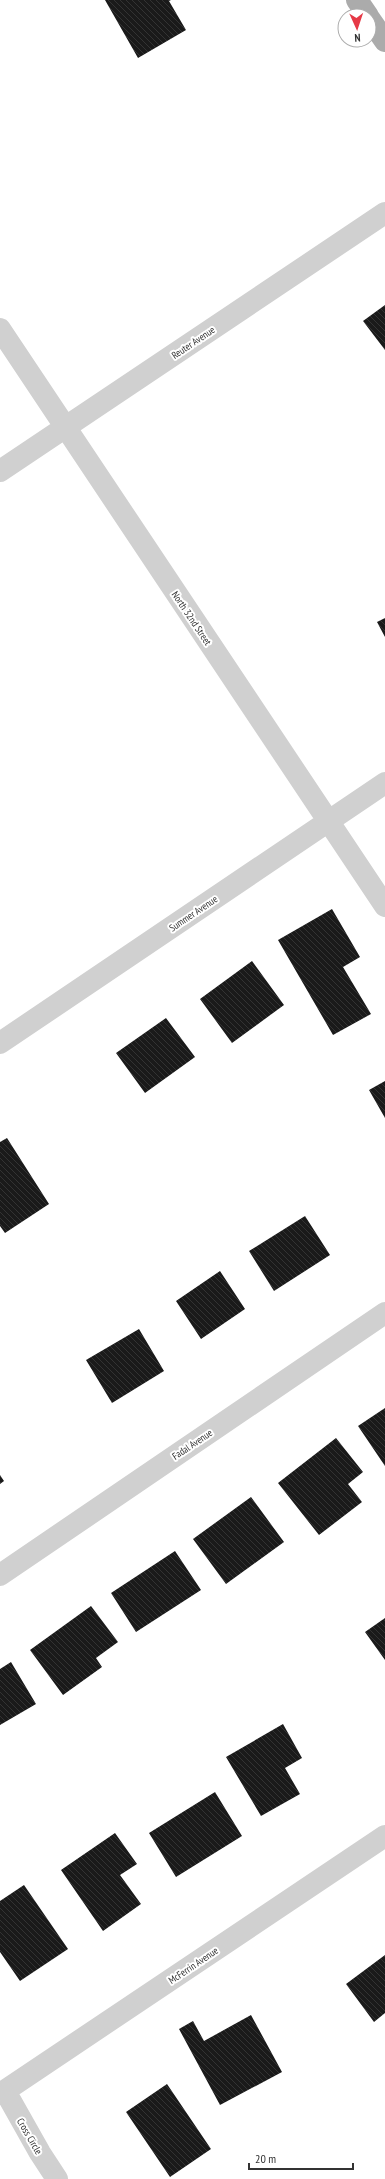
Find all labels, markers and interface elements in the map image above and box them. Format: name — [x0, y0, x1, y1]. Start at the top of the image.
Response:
north arrow — [337, 8, 377, 48]
text: N — [354, 31, 361, 45]
street label: Reuter Avenue — [169, 323, 217, 362]
street label: North 32nd Street — [169, 589, 215, 648]
street label: Summer Avenue — [167, 892, 220, 934]
street label: Fadal Avenue — [170, 1426, 215, 1463]
street label: McFerrin Avenue — [166, 1944, 221, 1987]
street label: Cross Circle — [14, 2116, 45, 2157]
scale bar — [249, 2145, 353, 2171]
text: 20 m — [255, 2151, 276, 2166]

